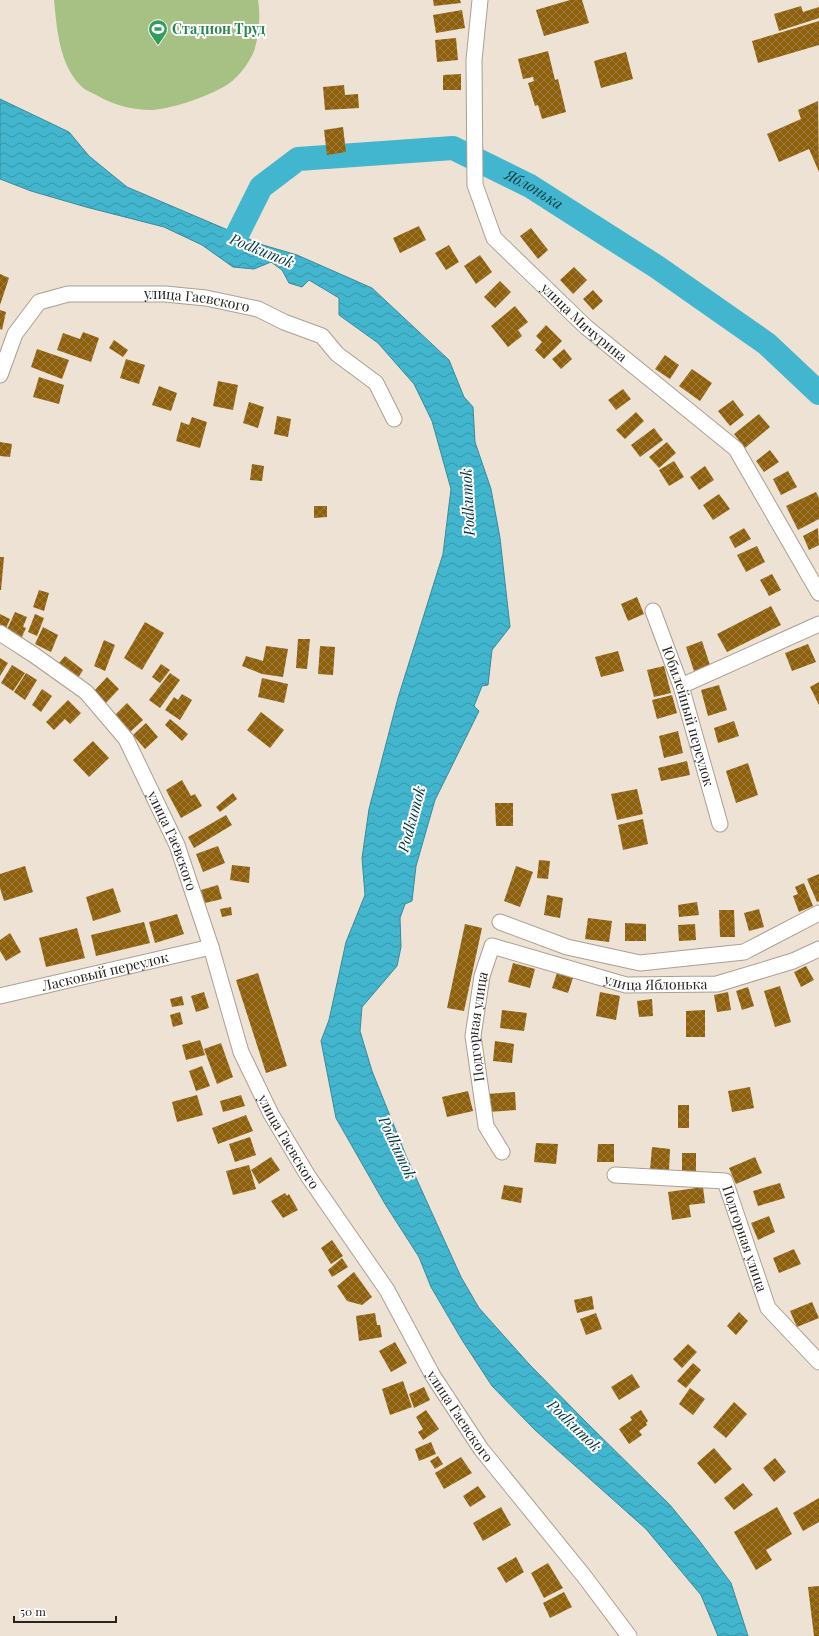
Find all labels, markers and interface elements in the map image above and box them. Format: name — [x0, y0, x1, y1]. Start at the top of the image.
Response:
sports icon: Стадион Труд — [147, 18, 169, 46]
place label: Стадион Труд — [172, 19, 266, 38]
water label: Яблонька — [501, 164, 567, 214]
water label: Podkumok — [226, 228, 298, 272]
street label: улица Мичурина — [536, 278, 631, 366]
street label: улица Гаевского — [143, 284, 252, 316]
water label: Podkumok — [455, 468, 479, 537]
street label: Юбилейный переулок — [658, 643, 719, 788]
water label: Podkumok — [392, 783, 430, 855]
street label: улица Гаевского — [143, 787, 202, 893]
street label: Ласковый переулок — [39, 947, 170, 995]
street label: Подгорная улица — [463, 969, 492, 1083]
street label: улица Яблонька — [601, 969, 708, 994]
street label: улица Гаевского — [253, 1090, 324, 1193]
water label: Podkumok — [374, 1112, 421, 1183]
street label: Подгорная улица — [718, 1183, 772, 1294]
street label: улица Гаевского — [422, 1366, 498, 1466]
water label: Podkumok — [543, 1394, 606, 1456]
scale bar — [14, 1598, 116, 1624]
text: 50 m — [20, 1603, 46, 1619]

